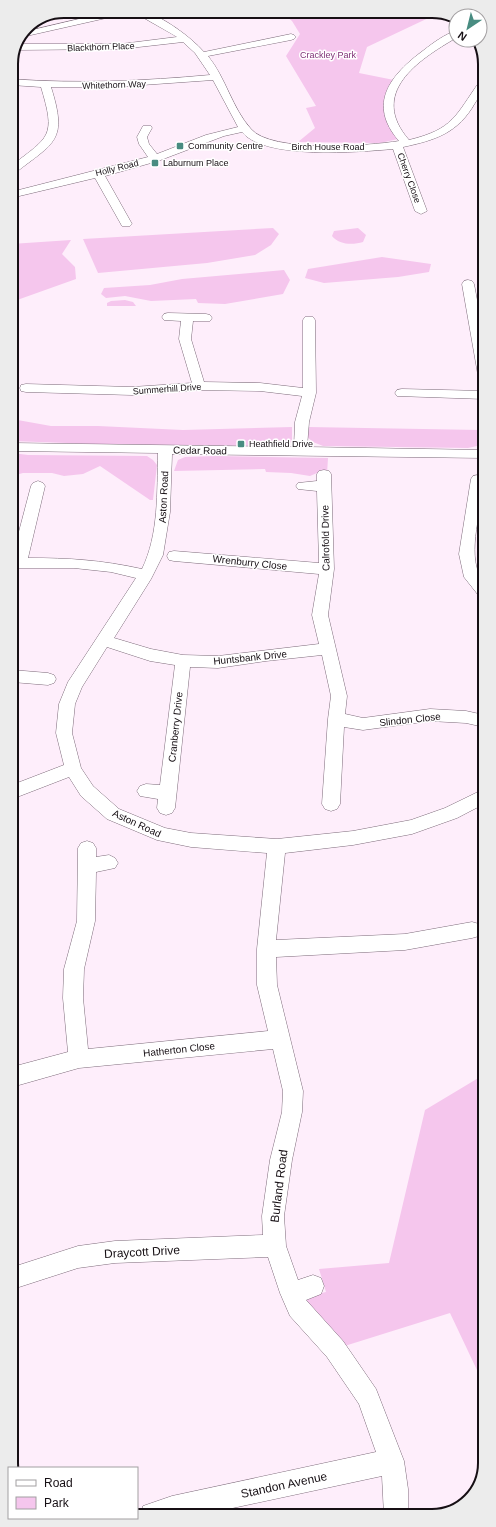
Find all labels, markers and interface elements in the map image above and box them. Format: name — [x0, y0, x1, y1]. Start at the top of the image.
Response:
north arrow — [448, 8, 488, 48]
text: N — [456, 29, 469, 43]
street label: Blackthorn Place — [67, 41, 135, 53]
park label: Crackley Park — [300, 50, 357, 60]
street label: Whitethorn Way — [82, 79, 146, 91]
marker: Community Centre — [175, 141, 185, 151]
place label: Community Centre — [188, 141, 263, 151]
street label: Birch House Road — [291, 142, 365, 152]
street label: Cherry Close — [395, 152, 423, 204]
street label: Holly Road — [94, 158, 140, 178]
marker: Laburnum Place — [150, 158, 160, 168]
place label: Laburnum Place — [163, 158, 229, 168]
street label: Summerhill Drive — [132, 382, 202, 396]
marker: Heathfield Drive — [236, 439, 246, 449]
place label: Heathfield Drive — [249, 439, 313, 449]
street label: Cedar Road — [173, 445, 227, 456]
street label: Aston Road — [157, 471, 170, 523]
street label: Calrofold Drive — [319, 504, 332, 571]
street label: Wrenburry Close — [212, 553, 288, 572]
street label: Huntsbank Drive — [213, 648, 288, 667]
street label: Cranberry Drive — [166, 691, 185, 763]
street label: Slindon Close — [379, 711, 442, 728]
street label: Aston Road — [111, 807, 163, 839]
street label: Hatherton Close — [143, 1040, 216, 1059]
street label: Burland Road — [268, 1149, 290, 1223]
street label: Draycott Drive — [104, 1243, 181, 1261]
legend — [8, 1467, 138, 1519]
street label: Standon Avenue — [240, 1469, 329, 1501]
text: Road — [44, 1476, 73, 1490]
text: Park — [44, 1496, 70, 1510]

